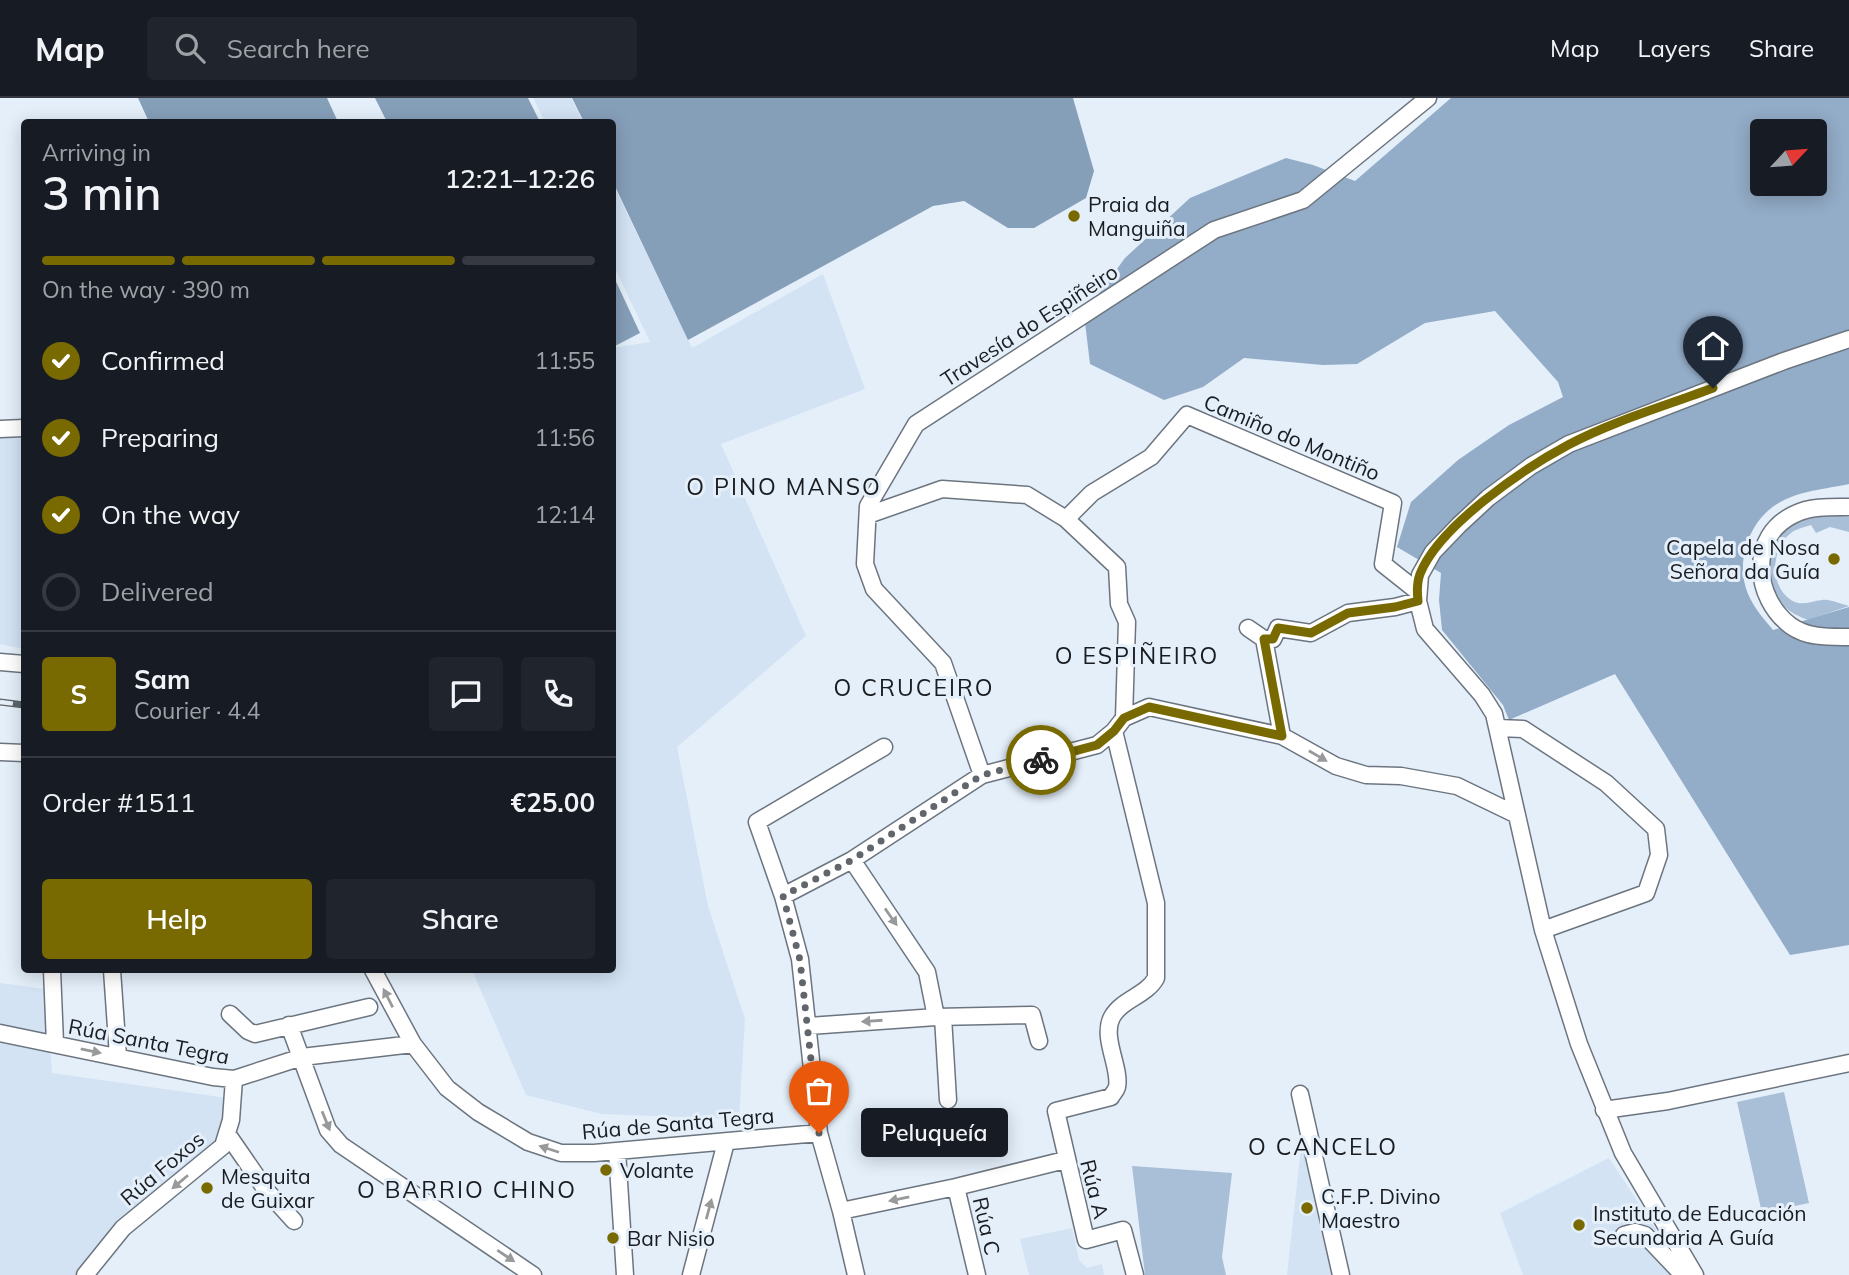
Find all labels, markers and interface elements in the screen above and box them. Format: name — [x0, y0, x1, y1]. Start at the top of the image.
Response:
search box — [147, 17, 637, 80]
text: Map — [35, 28, 105, 69]
icon: search — [171, 29, 209, 67]
text: Search here — [227, 32, 370, 65]
text: Map — [1550, 33, 1599, 63]
text: Layers — [1637, 33, 1711, 63]
text: Share — [1749, 33, 1814, 63]
north arrow — [1750, 119, 1827, 196]
map controls — [1750, 119, 1827, 196]
text: Arriving in — [42, 138, 151, 167]
text: 12:21–12:26 — [445, 162, 595, 195]
text: 3 min — [42, 164, 161, 222]
place label: Praia da Manguiña — [1088, 191, 1186, 241]
marker: Praia da Manguiña — [1066, 208, 1082, 224]
street label: Travesía do Espiñeiro — [936, 258, 1122, 392]
text: On the way · 390 m — [42, 275, 250, 304]
pin — [1683, 316, 1743, 388]
icon: home — [1694, 327, 1732, 365]
icon: check — [42, 342, 80, 380]
text: Confirmed — [101, 344, 225, 377]
text: 11:55 — [535, 346, 595, 375]
street label: Camiño do Montiño — [1200, 388, 1384, 486]
icon: check — [42, 419, 80, 457]
text: Preparing — [101, 421, 219, 454]
text: 11:56 — [535, 423, 595, 452]
district label: O PINO MANSO — [686, 472, 882, 501]
icon: check — [42, 496, 80, 534]
text: On the way — [101, 498, 240, 531]
text: 12:14 — [535, 500, 595, 529]
place label: Capela de Nosa Señora da Guía — [1666, 534, 1820, 584]
marker: Capela de Nosa Señora da Guía — [1826, 551, 1842, 567]
text: Delivered — [101, 575, 214, 608]
district label: O ESPIÑEIRO — [1055, 641, 1219, 670]
button: chat — [429, 657, 503, 731]
button: phone — [521, 657, 595, 731]
text: Sam — [134, 663, 190, 696]
district label: O CRUCEIRO — [834, 673, 994, 702]
text: S — [71, 678, 87, 711]
text: Courier · 4.4 — [134, 696, 260, 725]
courier — [1006, 725, 1076, 795]
icon: bike — [1022, 741, 1060, 779]
one-way arrow — [1309, 750, 1328, 762]
text: Order #1511 — [42, 786, 195, 819]
text: €25.00 — [511, 786, 595, 819]
button: Help — [42, 879, 312, 959]
button: Share — [326, 879, 595, 959]
one-way arrow — [884, 908, 898, 926]
one-way arrow — [383, 988, 395, 1008]
street label: Rúa Santa Tegra — [66, 1013, 232, 1069]
one-way arrow — [861, 1016, 883, 1027]
one-way arrow — [80, 1045, 102, 1056]
pin — [789, 1061, 849, 1133]
icon: bag — [800, 1072, 838, 1110]
street label: Rúa de Santa Tegra — [581, 1102, 775, 1144]
callout: Peluqueía — [861, 1108, 1008, 1158]
one-way arrow — [320, 1111, 331, 1132]
text: Peluqueía — [881, 1118, 988, 1147]
street label: Rúa Foxos — [115, 1125, 209, 1211]
district label: O CANCELO — [1248, 1132, 1398, 1161]
one-way arrow — [539, 1143, 560, 1154]
place label: Volante — [620, 1157, 694, 1183]
street label: Rúa A — [1075, 1157, 1115, 1222]
marker: Volante — [598, 1162, 614, 1178]
place label: Mesquita de Guixar — [221, 1163, 315, 1213]
one-way arrow — [171, 1174, 188, 1189]
district label: O BARRIO CHINO — [357, 1175, 577, 1204]
marker: Mesquita de Guixar — [199, 1180, 215, 1196]
place label: C.F.P. Divino Maestro — [1321, 1183, 1440, 1233]
one-way arrow — [888, 1194, 910, 1205]
street label: Rúa C — [968, 1194, 1006, 1258]
one-way arrow — [704, 1198, 714, 1219]
marker: C.F.P. Divino Maestro — [1299, 1200, 1315, 1216]
place label: Instituto de Educación Secundaria A Guía — [1593, 1200, 1807, 1250]
marker: Instituto de Educación Secundaria A Guía — [1571, 1217, 1587, 1233]
place label: Bar Nisio — [627, 1225, 715, 1251]
marker: Bar Nisio — [605, 1230, 621, 1246]
one-way arrow — [496, 1250, 515, 1263]

